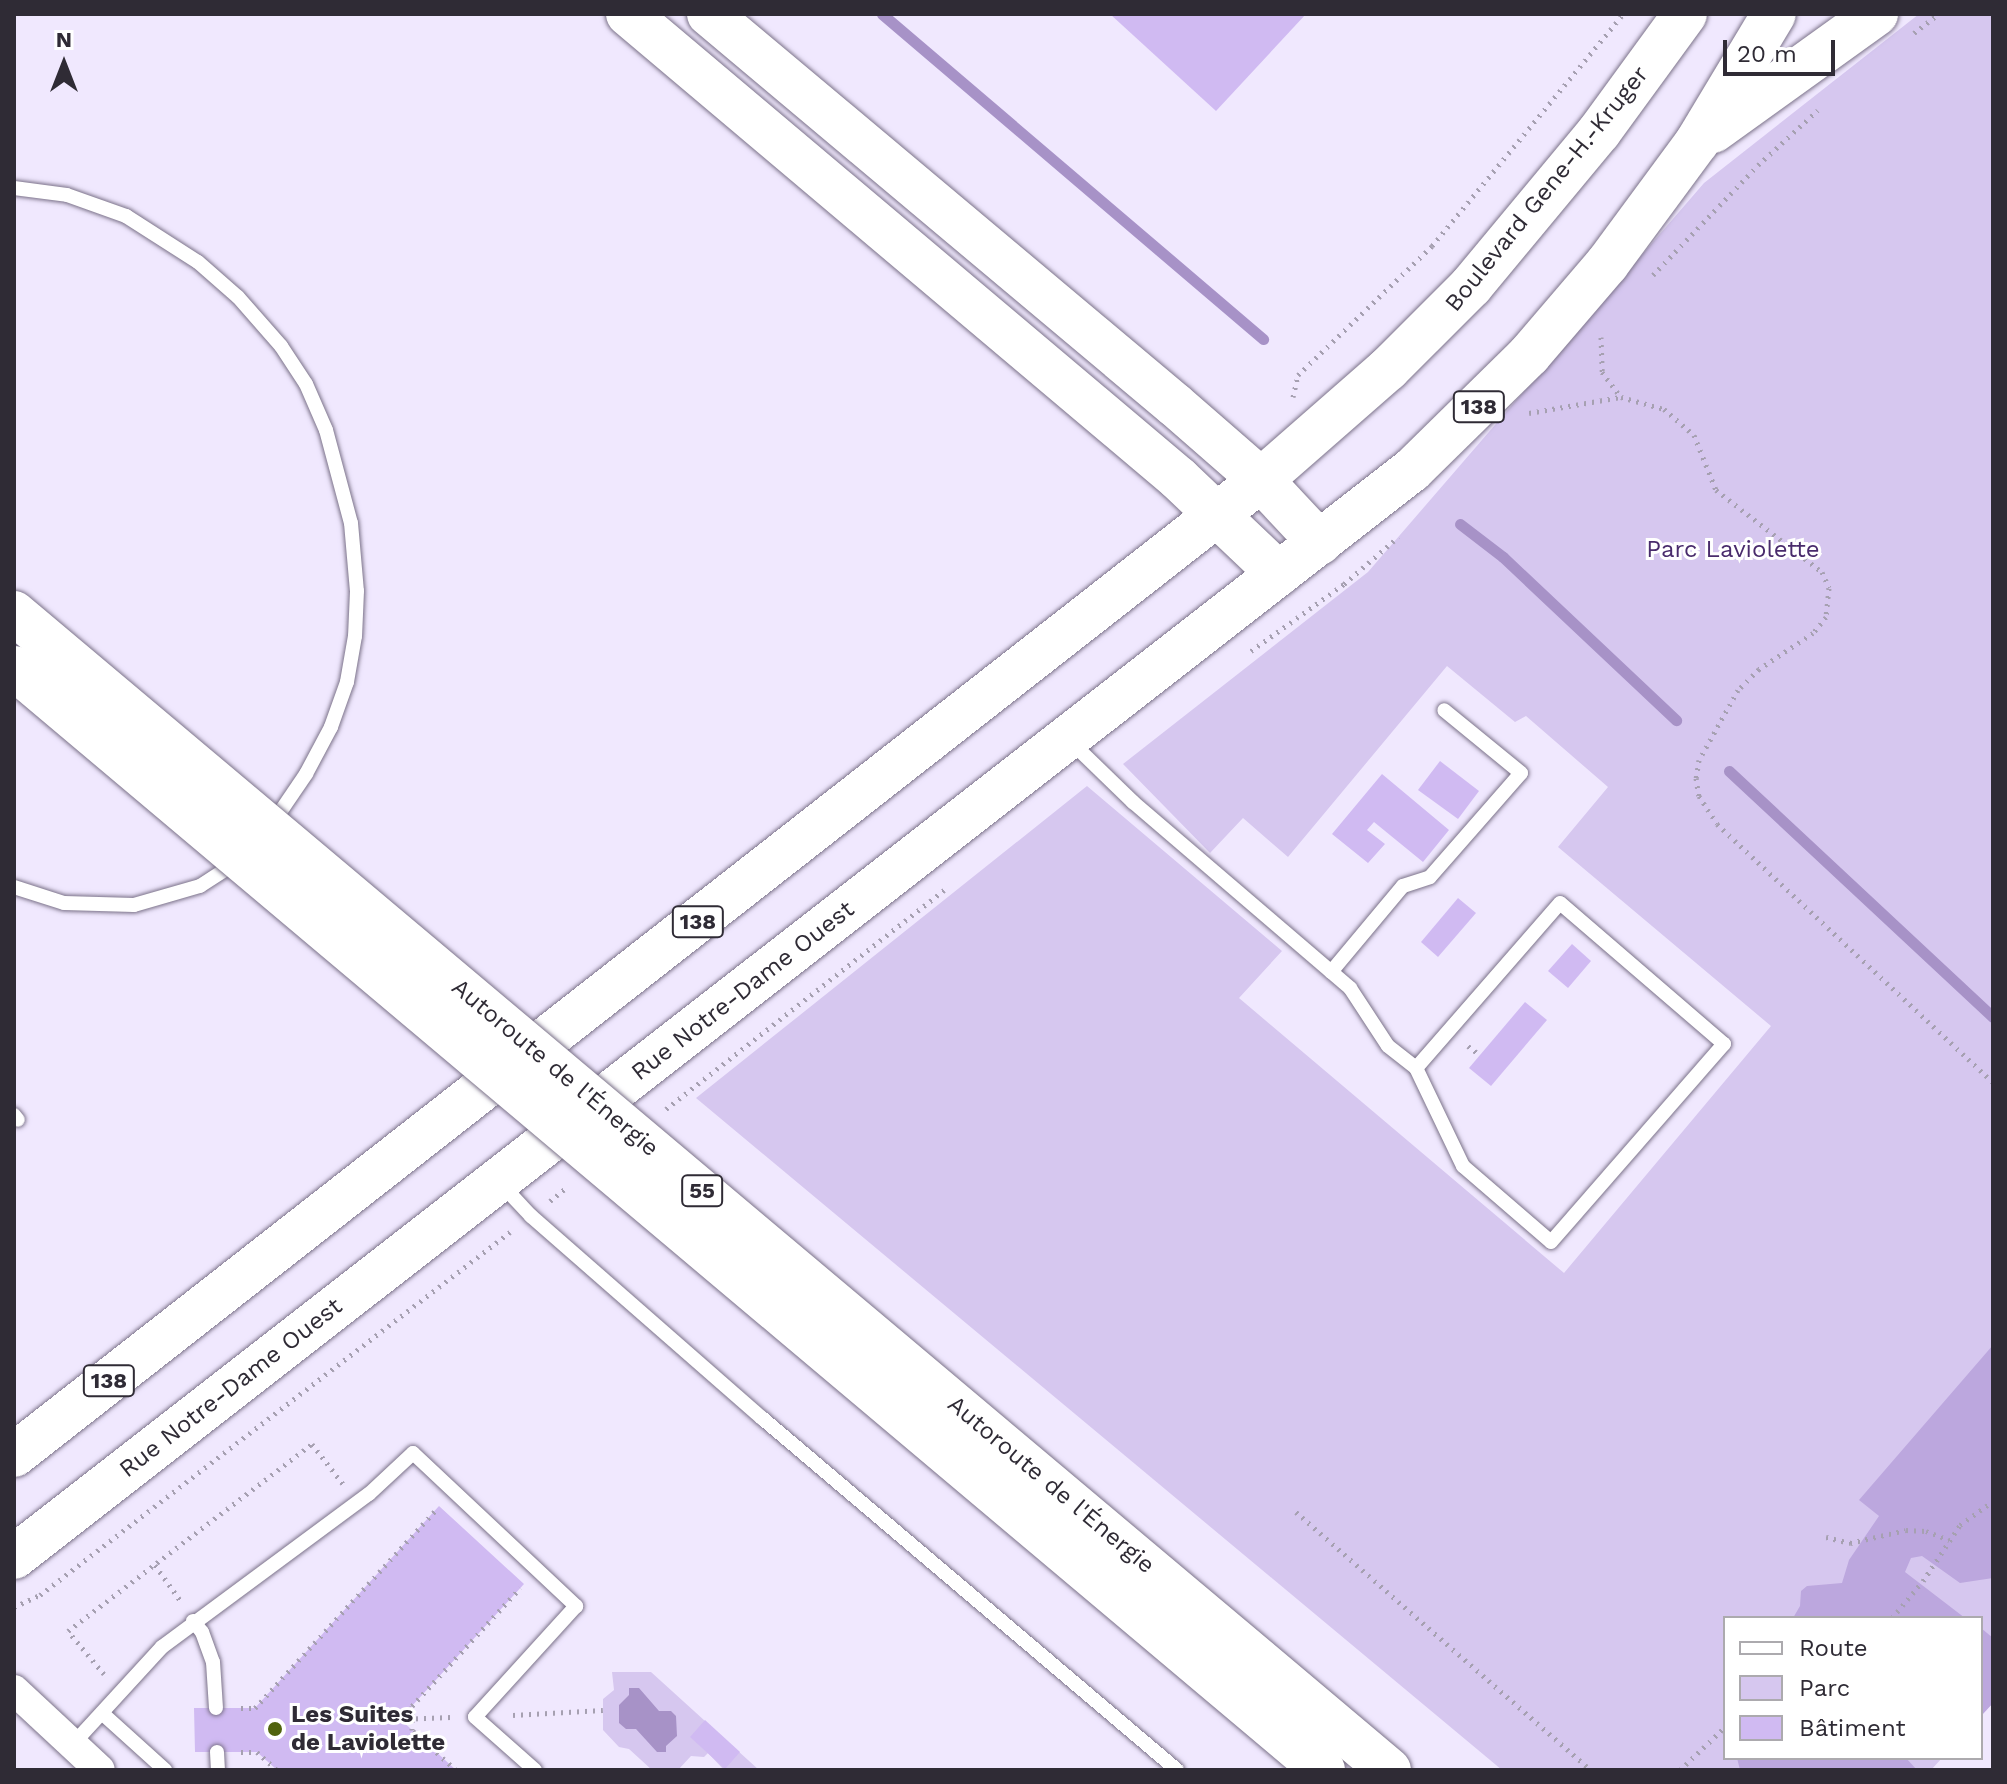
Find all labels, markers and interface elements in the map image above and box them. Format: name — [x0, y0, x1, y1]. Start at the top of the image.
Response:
north arrow — [24, 24, 104, 104]
scale bar — [1727, 24, 1839, 74]
text: N — [56, 27, 72, 52]
text: 20 m — [1737, 40, 1797, 68]
street label: Boulevard Gene-H.-Kruger — [1439, 61, 1655, 317]
road number: 138 — [1451, 389, 1507, 425]
park label: Parc Laviolette — [1646, 536, 1820, 564]
street label: Rue Notre-Dame Ouest — [626, 895, 860, 1087]
road number: 138 — [670, 904, 726, 940]
street label: Autoroute de l'Énergie — [446, 973, 664, 1163]
road number: 55 — [680, 1173, 724, 1209]
street label: Rue Notre-Dame Ouest — [114, 1292, 348, 1484]
road number: 138 — [81, 1363, 137, 1399]
street label: Autoroute de l'Énergie — [942, 1390, 1160, 1580]
legend — [1723, 1616, 1983, 1760]
text: Route — [1799, 1634, 1868, 1662]
text: Parc — [1799, 1674, 1850, 1702]
place label: Les Suites de Laviolette — [291, 1701, 445, 1757]
text: Bâtiment — [1799, 1714, 1906, 1742]
marker: Les Suites de Laviolette — [266, 1720, 284, 1738]

